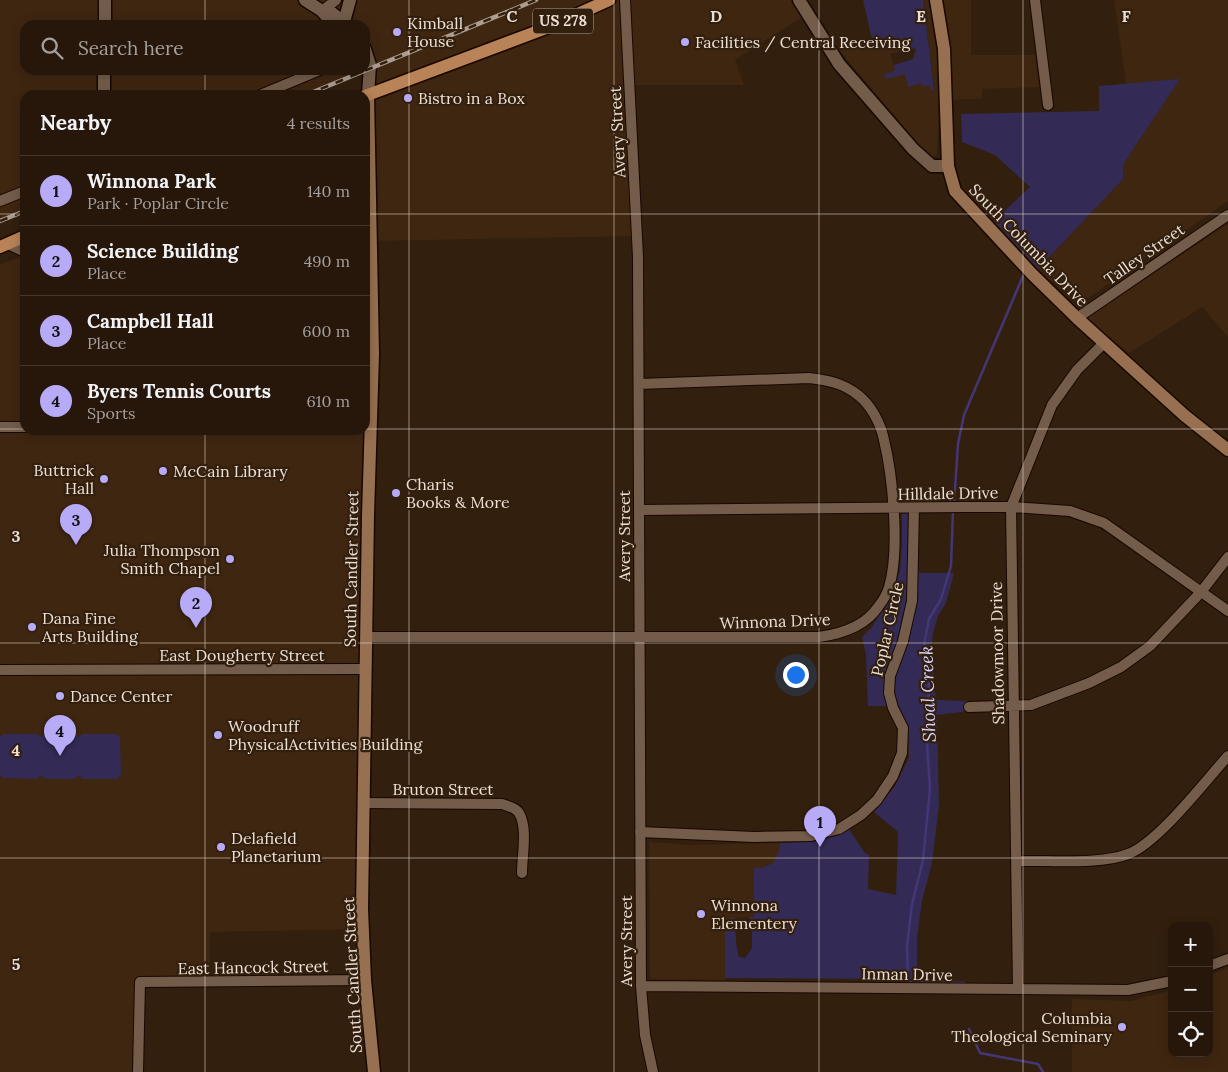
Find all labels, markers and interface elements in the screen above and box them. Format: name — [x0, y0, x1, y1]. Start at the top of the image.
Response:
text: C — [506, 6, 518, 26]
text: D — [710, 6, 722, 26]
text: E — [916, 6, 926, 26]
text: F — [1121, 6, 1131, 26]
road number: US 278 — [533, 8, 593, 34]
place label: Kimball House — [407, 13, 463, 51]
search box — [20, 20, 370, 75]
marker: Kimball House — [391, 26, 403, 38]
place label: Facilities / Central Receiving — [695, 32, 911, 53]
icon: search — [38, 34, 66, 62]
text: Search here — [78, 36, 184, 60]
marker: Facilities / Central Receiving — [679, 36, 691, 48]
street label: Avery Street — [605, 85, 629, 179]
place label: Bistro in a Box — [418, 88, 525, 108]
marker: Bistro in a Box — [402, 92, 414, 104]
text: Nearby — [40, 109, 111, 136]
text: 4 results — [287, 113, 350, 133]
text: Winnona Park — [87, 169, 216, 193]
street label: South Columbia Drive — [965, 179, 1093, 311]
text: 1 — [53, 181, 59, 201]
text: 140 m — [307, 181, 350, 201]
text: Park · Poplar Circle — [87, 193, 229, 213]
street label: Talley Street — [1100, 219, 1189, 289]
text: Science Building — [87, 239, 238, 263]
text: 2 — [52, 251, 60, 271]
text: 490 m — [304, 251, 350, 271]
text: Place — [87, 263, 126, 283]
text: Campbell Hall — [87, 309, 214, 333]
text: 3 — [52, 321, 60, 341]
text: 600 m — [302, 321, 350, 341]
text: Place — [87, 333, 126, 353]
text: Byers Tennis Courts — [87, 379, 271, 403]
text: 4 — [52, 391, 60, 411]
text: 610 m — [306, 391, 350, 411]
text: Sports — [87, 403, 136, 423]
place label: Buttrick Hall — [34, 460, 94, 498]
place label: McCain Library — [173, 461, 288, 481]
marker: McCain Library — [157, 465, 169, 477]
marker: Buttrick Hall — [98, 473, 110, 485]
place label: Charis Books & More — [406, 474, 510, 512]
street label: Hilldale Drive — [898, 482, 999, 504]
marker: Charis Books & More — [390, 487, 402, 499]
street label: Avery Street — [614, 489, 634, 583]
street label: South Candler Street — [340, 490, 362, 647]
pin: 3 — [60, 504, 92, 545]
text: 3 — [12, 526, 21, 546]
place label: Julia Thompson Smith Chapel — [103, 540, 220, 578]
marker: Julia Thompson Smith Chapel — [224, 553, 236, 565]
street label: Poplar Circle — [866, 580, 908, 678]
street label: Shadowmoor Drive — [986, 581, 1008, 725]
pin: 2 — [180, 587, 212, 628]
place label: Dana Fine Arts Building — [41, 608, 139, 646]
street label: Winnona Drive — [719, 609, 831, 633]
marker: Dana Fine Arts Building — [26, 621, 38, 633]
street label: East Dougherty Street — [159, 645, 326, 665]
water label: Shoal Creek — [914, 645, 941, 743]
your location — [783, 662, 809, 688]
place label: Dance Center — [70, 686, 172, 706]
marker: Dance Center — [54, 690, 66, 702]
pin: 4 — [44, 715, 76, 756]
place label: Woodruff PhysicalActivities Building — [228, 716, 423, 754]
marker: Woodruff PhysicalActivities Building — [212, 729, 224, 741]
text: 4 — [12, 740, 21, 760]
street label: Bruton Street — [392, 779, 494, 799]
pin: 1 — [804, 806, 836, 847]
place label: Delafield Planetarium — [231, 828, 321, 866]
marker: Delafield Planetarium — [215, 841, 227, 853]
street label: Avery Street — [616, 894, 636, 988]
place label: Winnona Elementery — [711, 895, 798, 933]
street label: South Candler Street — [338, 896, 366, 1054]
marker: Winnona Elementery — [695, 908, 707, 920]
map controls — [1168, 922, 1213, 1057]
button: + — [1168, 922, 1213, 967]
text: 5 — [12, 954, 21, 974]
street label: East Hancock Street — [177, 956, 329, 978]
street label: Inman Drive — [861, 963, 953, 985]
button: − — [1168, 967, 1213, 1012]
place label: Columbia Theological Seminary — [951, 1008, 1113, 1046]
button: locate — [1168, 1012, 1213, 1057]
marker: Columbia Theological Seminary — [1116, 1021, 1128, 1033]

